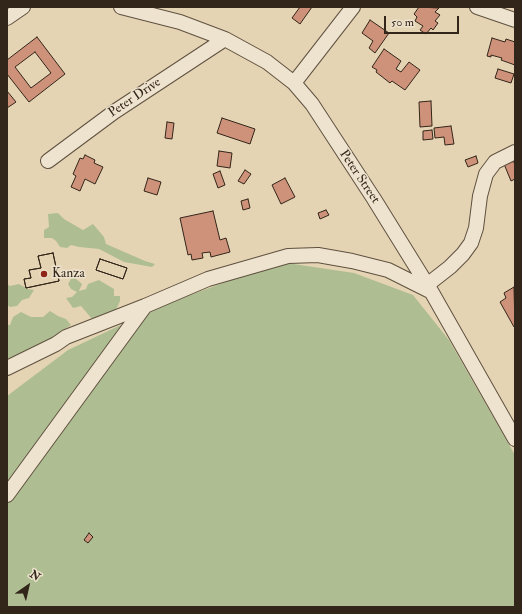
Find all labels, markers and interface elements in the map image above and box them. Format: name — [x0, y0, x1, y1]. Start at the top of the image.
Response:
scale bar — [386, 8, 461, 34]
text: 50 m — [391, 15, 414, 30]
street label: Peter Drive — [106, 75, 164, 121]
street label: Peter Street — [335, 147, 383, 207]
place label: Kanza — [52, 266, 85, 282]
marker: Kanza — [39, 269, 49, 279]
north arrow — [8, 566, 48, 606]
text: N — [27, 567, 43, 584]

